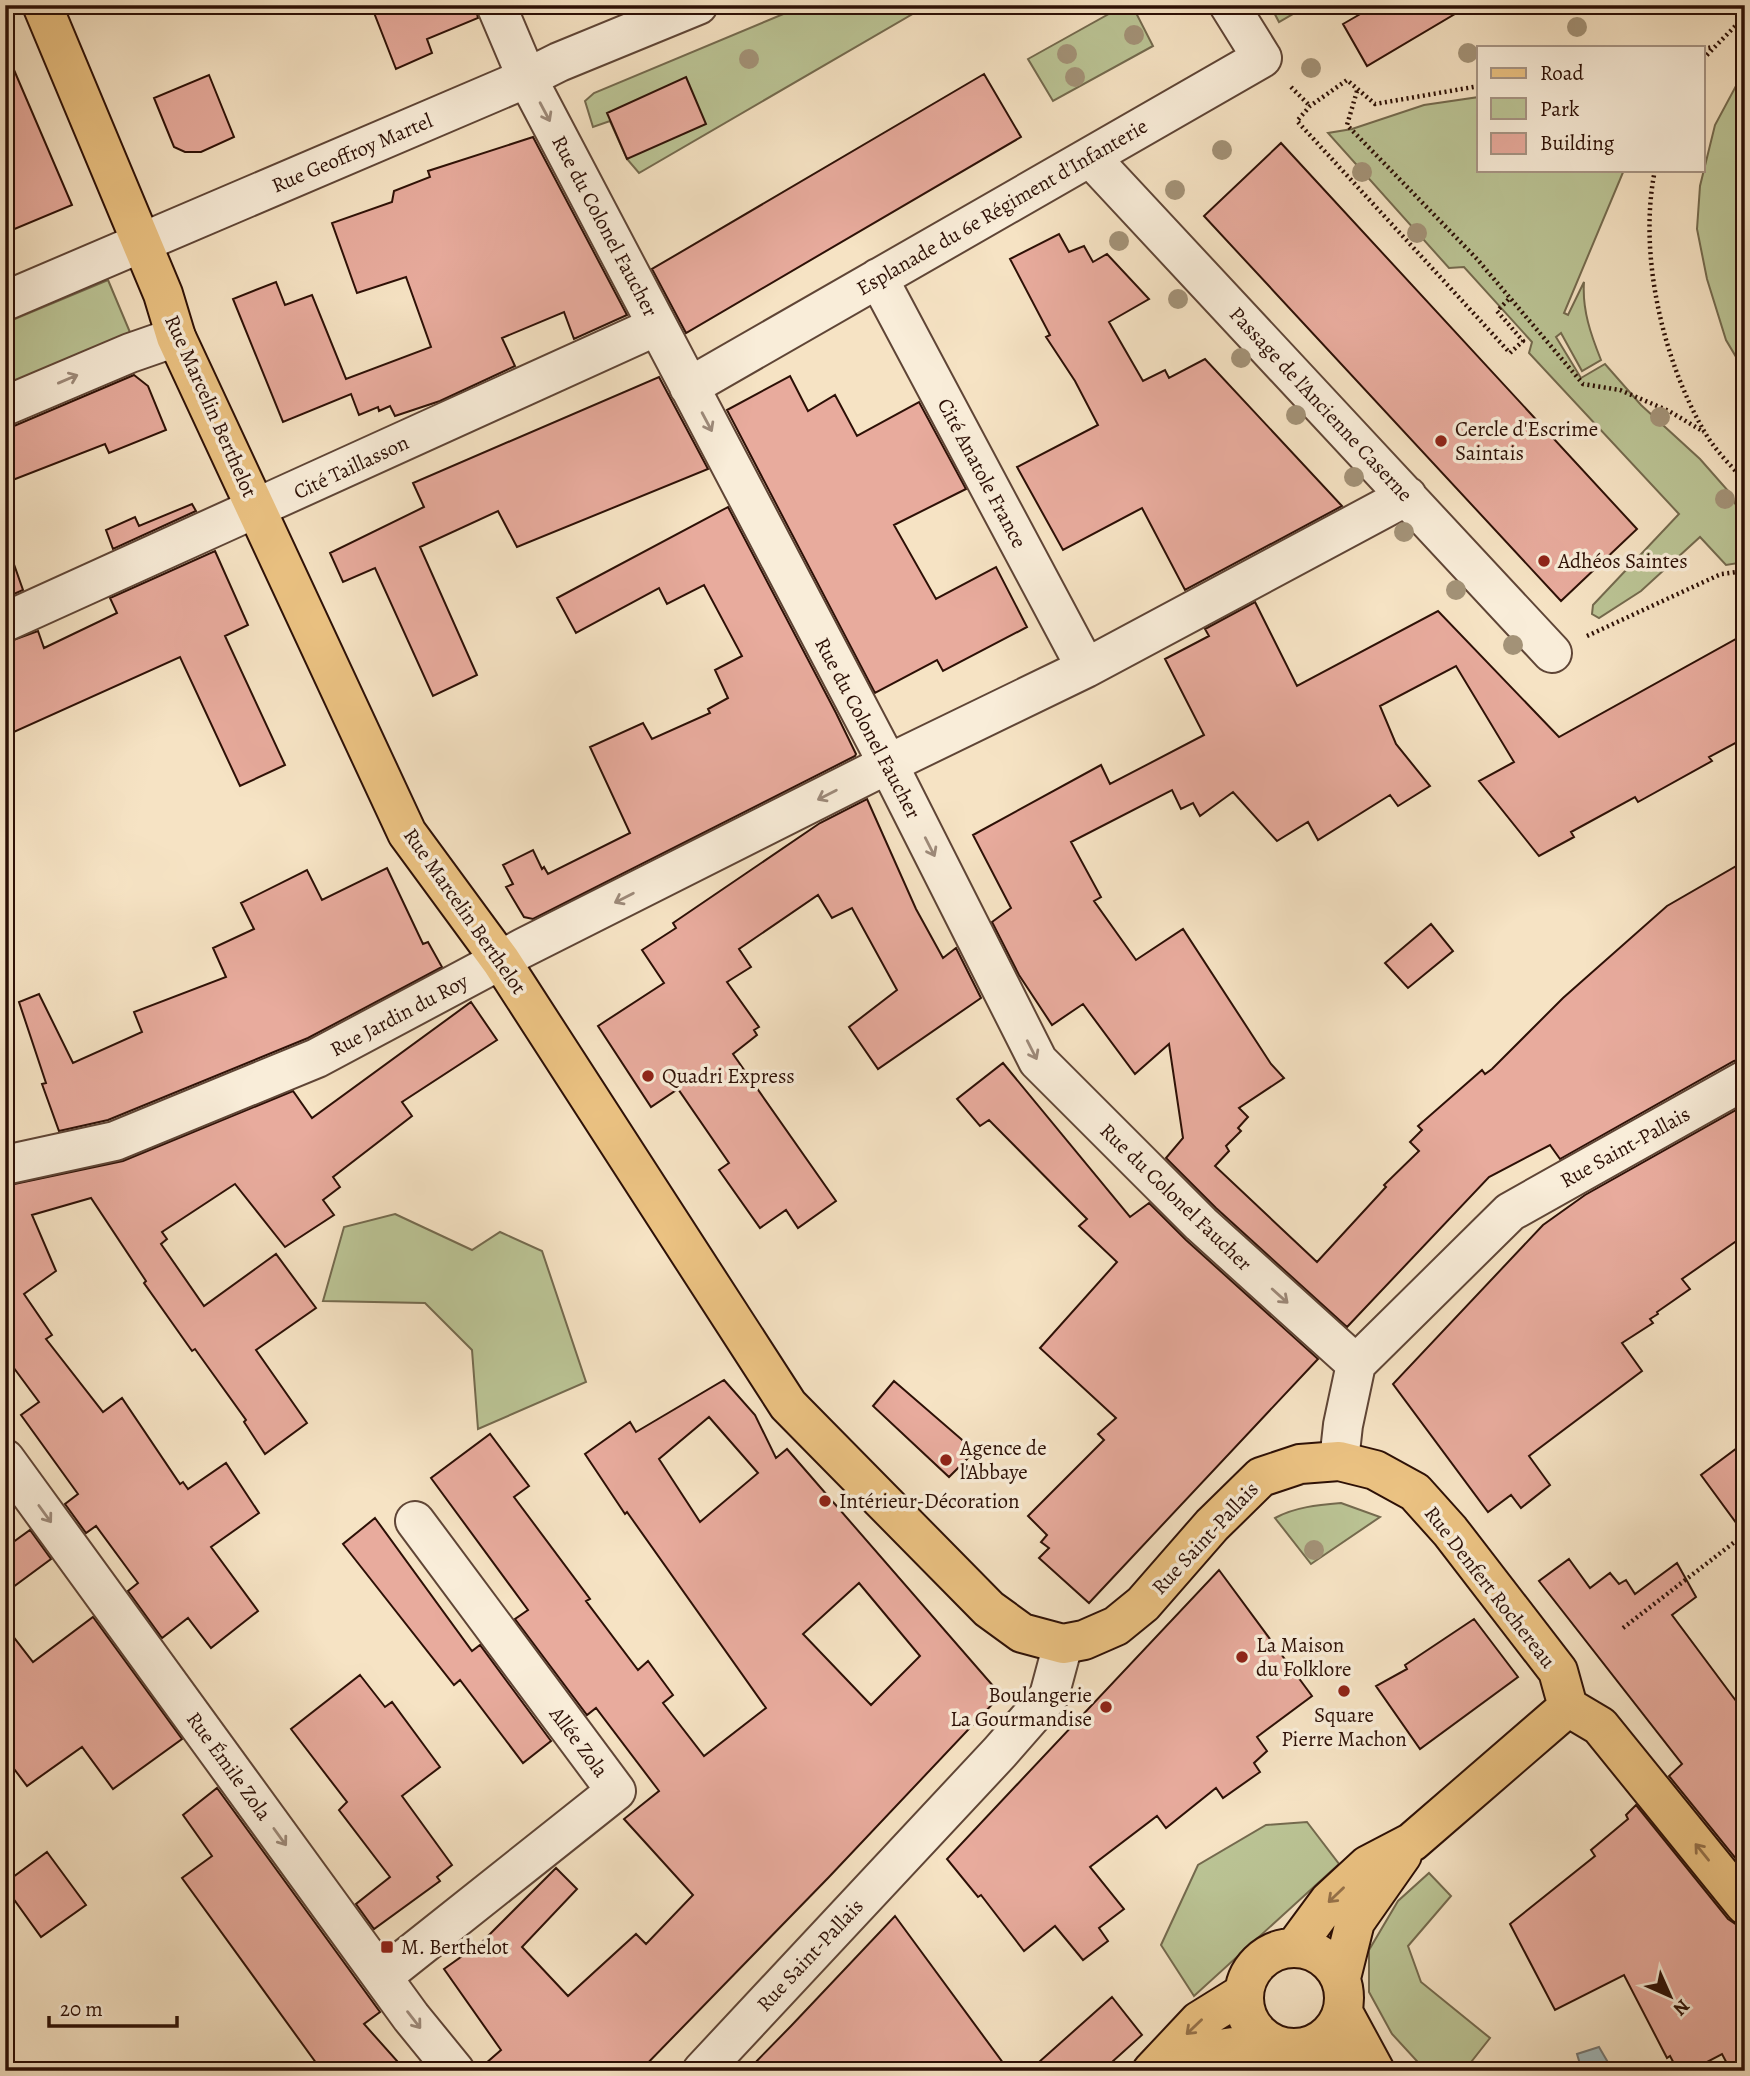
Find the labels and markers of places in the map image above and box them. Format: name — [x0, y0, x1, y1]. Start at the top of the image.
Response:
place label: Cercle d'Escrime Saintais — [1455, 415, 1598, 467]
marker: Cercle d'Escrime Saintais — [1433, 433, 1449, 449]
place label: Adhéos Saintes — [1557, 547, 1688, 575]
marker: Adhéos Saintes — [1536, 553, 1552, 569]
place label: Quadri Express — [662, 1062, 795, 1090]
marker: Quadri Express — [640, 1068, 656, 1084]
place label: Agence de l'Abbaye — [959, 1434, 1047, 1486]
marker: Agence de l'Abbaye — [938, 1452, 954, 1468]
place label: Intérieur-Décoration — [839, 1487, 1020, 1515]
marker: Intérieur-Décoration — [817, 1493, 833, 1509]
place label: La Maison du Folklore — [1256, 1631, 1351, 1683]
marker: La Maison du Folklore — [1234, 1649, 1250, 1665]
place label: Boulangerie La Gourmandise — [950, 1681, 1092, 1733]
marker: Square Pierre Machon — [1336, 1683, 1352, 1699]
marker: Boulangerie La Gourmandise — [1098, 1699, 1114, 1715]
place label: Square Pierre Machon — [1281, 1701, 1407, 1753]
place label: M. Berthelot — [401, 1933, 509, 1961]
marker: M. Berthelot — [379, 1939, 395, 1955]

